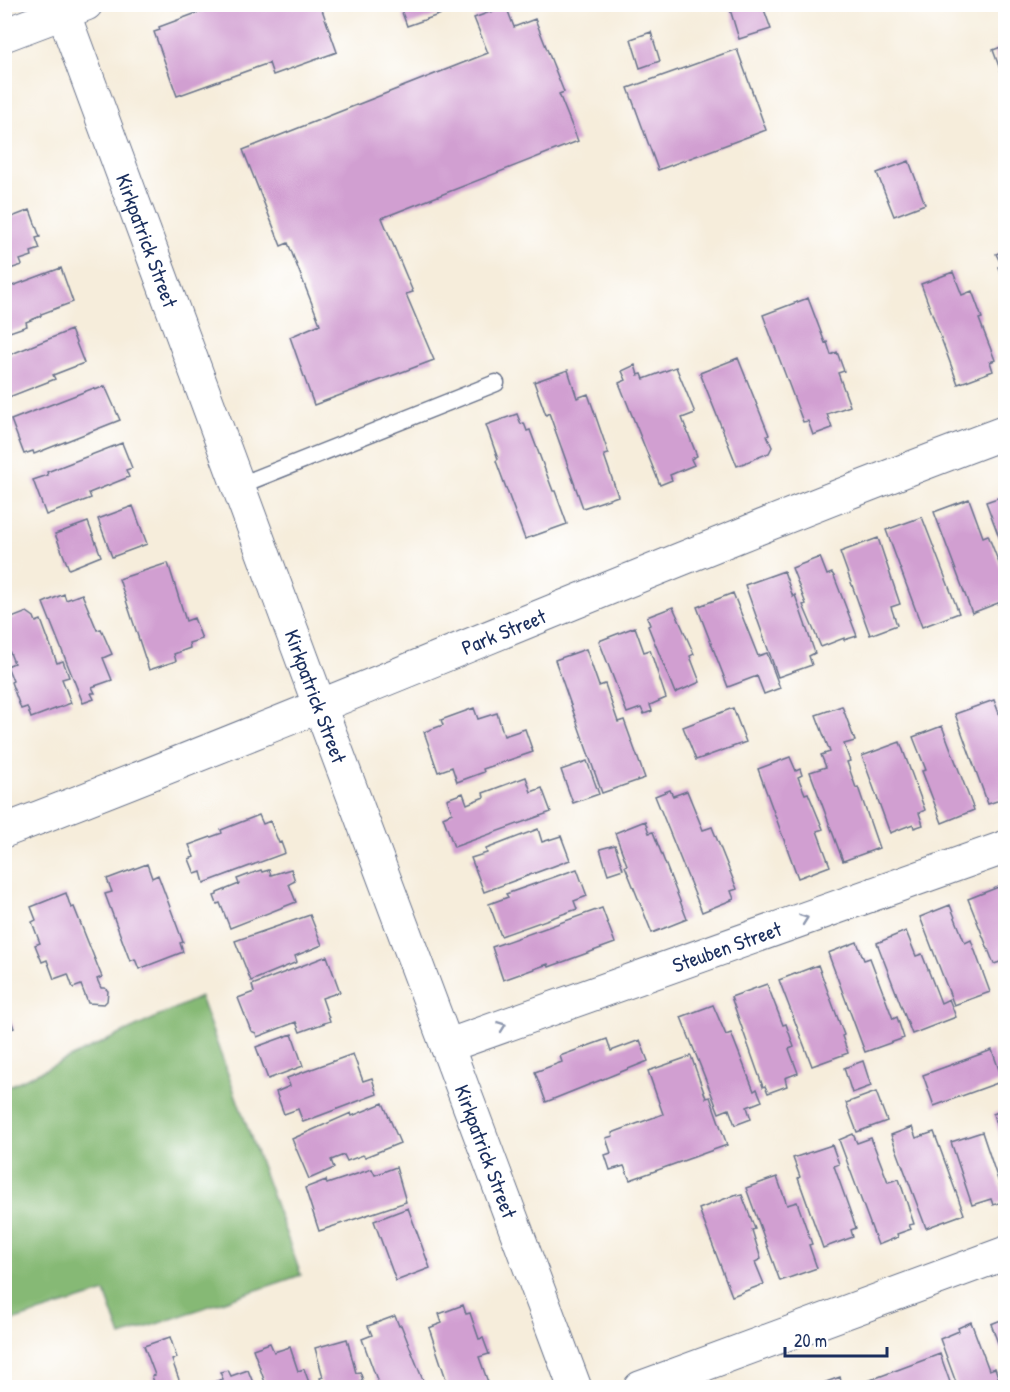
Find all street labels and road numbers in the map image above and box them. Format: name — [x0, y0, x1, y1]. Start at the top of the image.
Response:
street label: Kirkpatrick Street — [109, 169, 186, 312]
street label: Park Street — [457, 601, 551, 661]
street label: Kirkpatrick Street — [278, 625, 354, 768]
street label: Steuben Street — [668, 913, 786, 979]
street label: Kirkpatrick Street — [448, 1080, 525, 1223]

